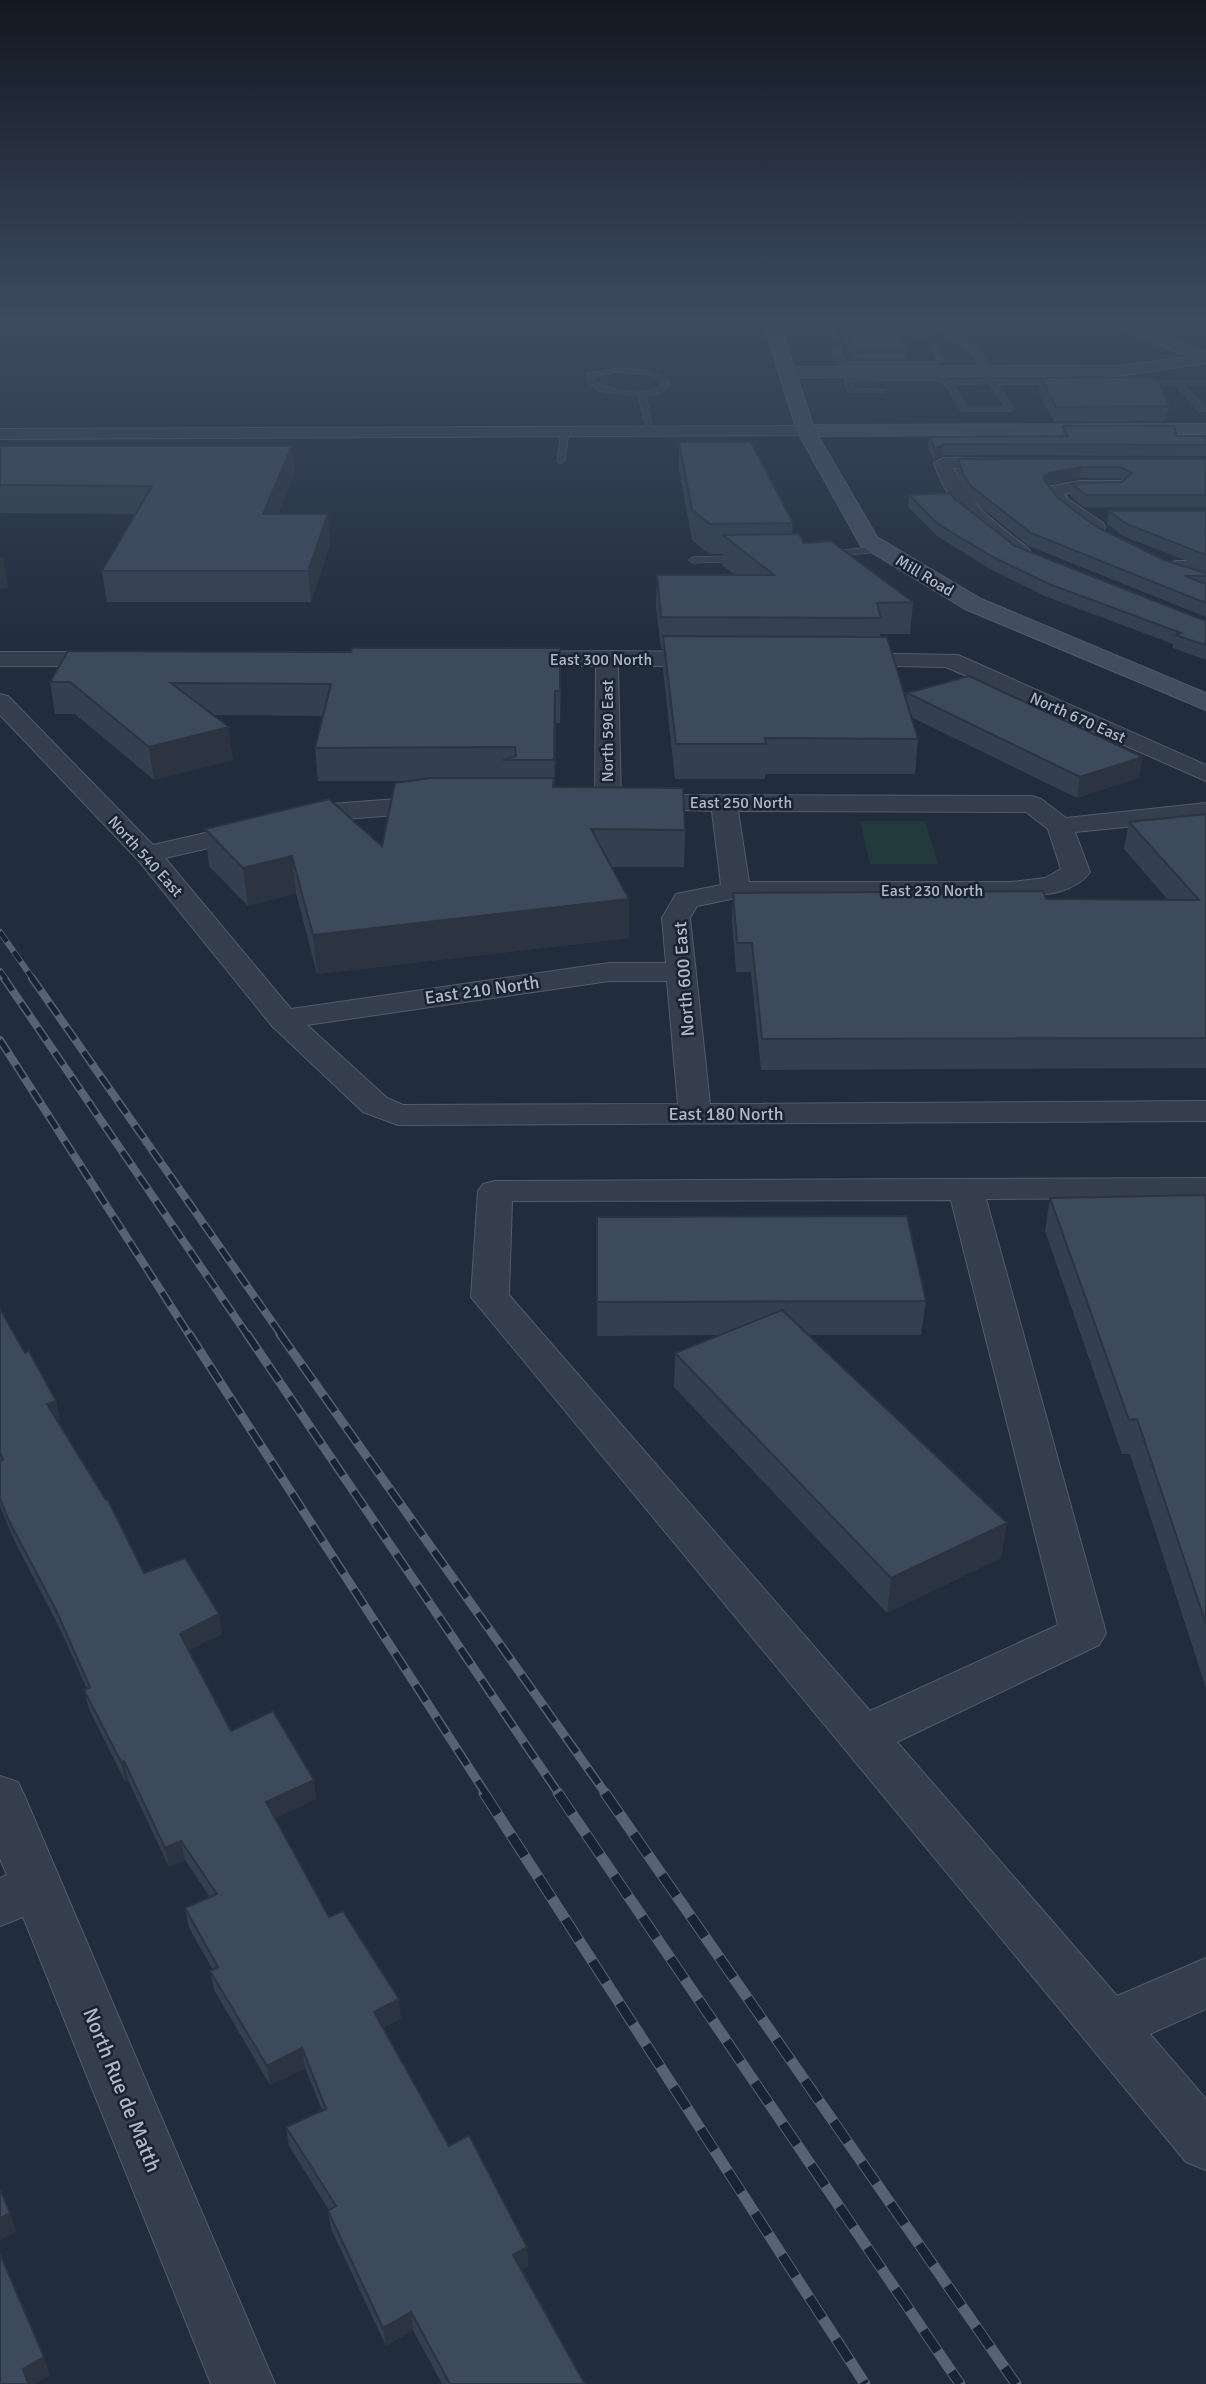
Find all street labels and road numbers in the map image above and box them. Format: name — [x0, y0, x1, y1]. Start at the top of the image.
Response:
street label: Mill Road — [892, 551, 957, 601]
street label: East 300 North — [550, 650, 652, 670]
street label: North 590 East — [598, 679, 618, 782]
street label: North 670 East — [1027, 688, 1129, 748]
street label: East 250 North — [690, 793, 792, 813]
street label: North 540 East — [104, 812, 187, 902]
street label: East 230 North — [881, 881, 983, 901]
street label: North 600 East — [669, 921, 699, 1037]
street label: East 210 North — [423, 971, 541, 1009]
street label: East 180 North — [668, 1103, 784, 1125]
street label: North Rue de Matth — [77, 2004, 167, 2176]

